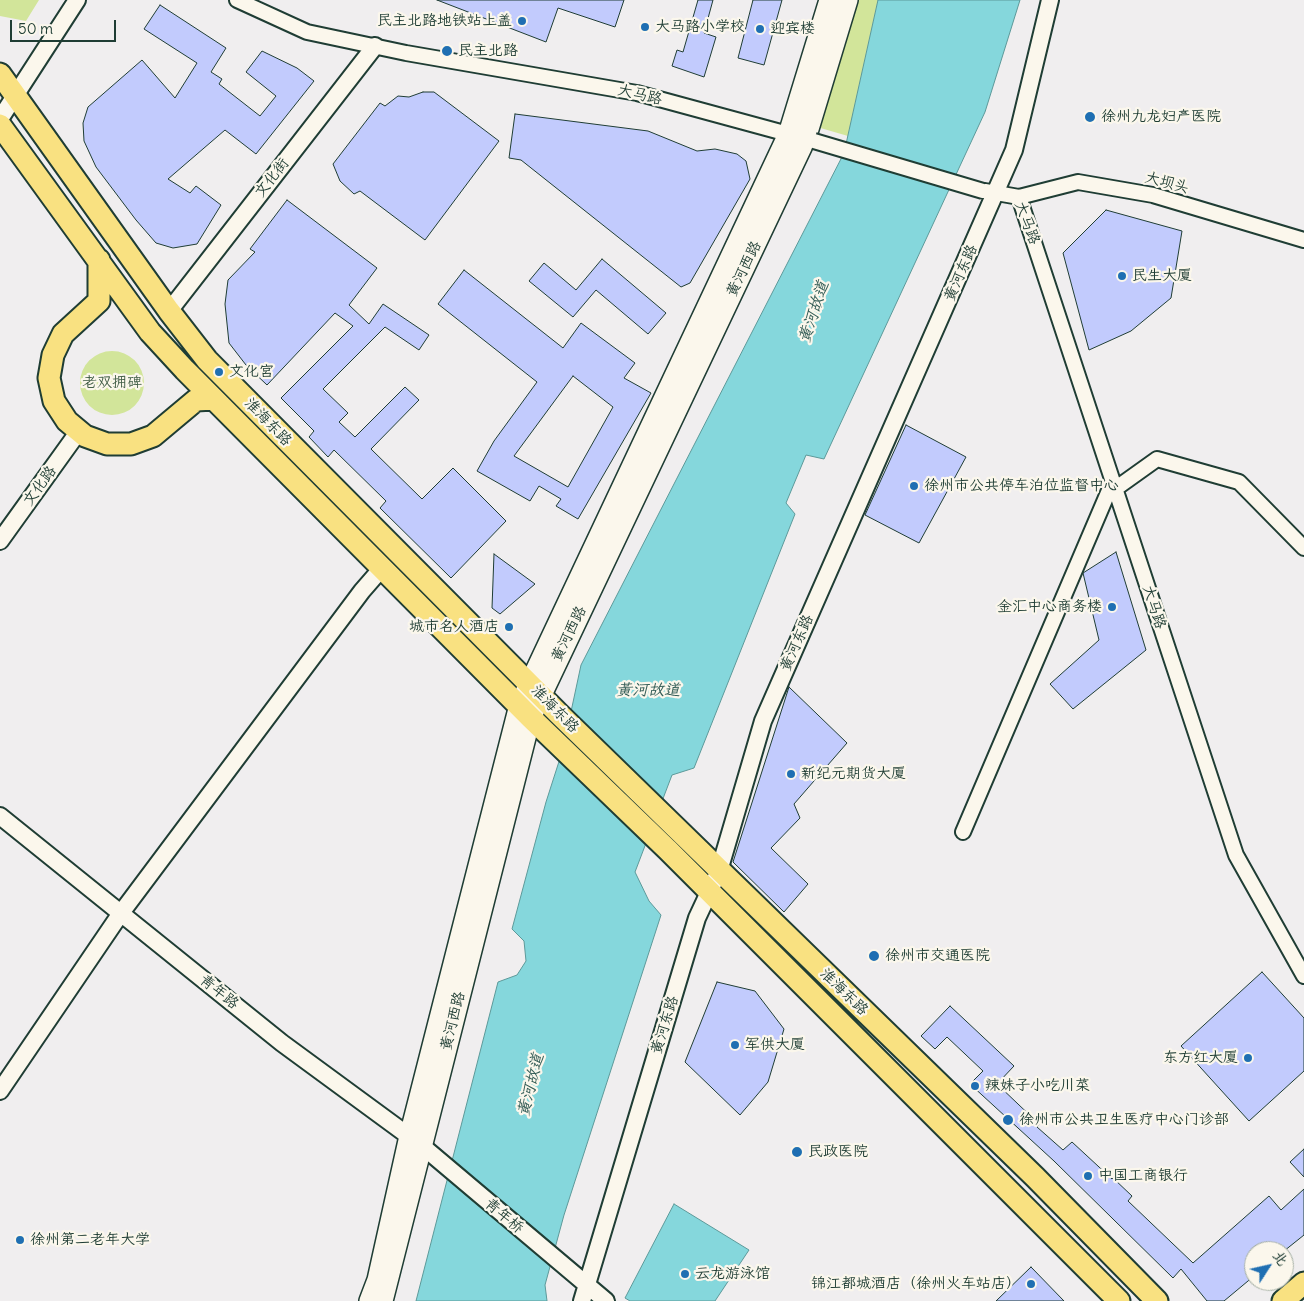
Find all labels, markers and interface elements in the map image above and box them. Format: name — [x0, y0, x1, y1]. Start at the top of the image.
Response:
scale bar — [12, 10, 119, 42]
place label: 民主北路地铁站上盖 — [377, 12, 512, 30]
marker: 民主北路地铁站上盖 — [516, 15, 528, 27]
place label: 大马路小学校 — [655, 18, 745, 36]
text: 50 m — [18, 19, 53, 38]
place label: 迎宾楼 — [770, 20, 815, 38]
marker: 大马路小学校 — [639, 21, 651, 33]
marker: 迎宾楼 — [754, 23, 766, 35]
place label: 民主北路 — [458, 42, 518, 60]
marker: 民主北路 — [440, 44, 454, 58]
street label: 大马路 — [616, 81, 664, 109]
place label: 徐州九龙妇产医院 — [1101, 108, 1221, 126]
marker: 徐州九龙妇产医院 — [1083, 110, 1097, 124]
street label: 文化街 — [251, 155, 293, 201]
street label: 大坝头 — [1143, 168, 1191, 198]
street label: 大马路 — [1011, 199, 1043, 247]
street label: 黄河西路 — [723, 238, 765, 300]
street label: 黄河东路 — [941, 242, 981, 304]
place label: 民生大厦 — [1132, 267, 1192, 285]
marker: 民生大厦 — [1116, 270, 1128, 282]
water label: 黄河故道 — [795, 279, 833, 345]
place label: 文化宫 — [229, 363, 274, 381]
marker: 文化宫 — [213, 366, 225, 378]
park label: 老双拥碑 — [82, 374, 142, 392]
street label: 淮海东路 — [241, 394, 295, 450]
street label: 文化路 — [19, 463, 61, 509]
place label: 徐州市公共停车泊位监督中心 — [924, 477, 1119, 495]
marker: 徐州市公共停车泊位监督中心 — [908, 480, 920, 492]
street label: 大马路 — [1138, 583, 1170, 631]
place label: 金汇中心商务楼 — [997, 598, 1102, 616]
marker: 金汇中心商务楼 — [1106, 601, 1118, 613]
street label: 黄河西路 — [548, 603, 590, 665]
street label: 黄河东路 — [777, 612, 817, 674]
place label: 城市名人酒店 — [409, 618, 499, 636]
marker: 城市名人酒店 — [503, 621, 515, 633]
water label: 黄河故道 — [616, 680, 680, 700]
street label: 淮海东路 — [527, 681, 583, 737]
place label: 新纪元期货大厦 — [801, 765, 906, 783]
marker: 新纪元期货大厦 — [785, 768, 797, 780]
place label: 徐州市交通医院 — [885, 947, 990, 965]
marker: 徐州市交通医院 — [867, 949, 881, 963]
street label: 淮海东路 — [816, 965, 872, 1019]
street label: 青年路 — [196, 971, 242, 1013]
street label: 黄河西路 — [437, 990, 469, 1052]
street label: 黄河东路 — [648, 994, 682, 1056]
place label: 军供大厦 — [745, 1036, 805, 1054]
marker: 军供大厦 — [729, 1039, 741, 1051]
place label: 东方红大厦 — [1163, 1049, 1238, 1067]
water label: 黄河故道 — [514, 1052, 548, 1118]
marker: 东方红大厦 — [1242, 1052, 1254, 1064]
place label: 辣妹子小吃川菜 — [985, 1077, 1090, 1095]
marker: 辣妹子小吃川菜 — [969, 1080, 981, 1092]
place label: 徐州市公共卫生医疗中心门诊部 — [1019, 1111, 1229, 1129]
marker: 徐州市公共卫生医疗中心门诊部 — [1001, 1113, 1015, 1127]
place label: 民政医院 — [808, 1143, 868, 1161]
marker: 民政医院 — [790, 1145, 804, 1159]
place label: 中国工商银行 — [1098, 1167, 1188, 1185]
marker: 中国工商银行 — [1082, 1170, 1094, 1182]
street label: 青年桥 — [481, 1195, 527, 1237]
place label: 徐州第二老年大学 — [30, 1231, 150, 1249]
marker: 徐州第二老年大学 — [14, 1234, 26, 1246]
north arrow — [1244, 1241, 1294, 1291]
text: 北 — [1269, 1247, 1292, 1269]
place label: 云龙游泳馆 — [695, 1265, 770, 1283]
marker: 云龙游泳馆 — [679, 1268, 691, 1280]
place label: 锦江都城酒店（徐州火车站店） — [811, 1275, 1021, 1293]
marker: 锦江都城酒店（徐州火车站店） — [1025, 1278, 1037, 1290]

